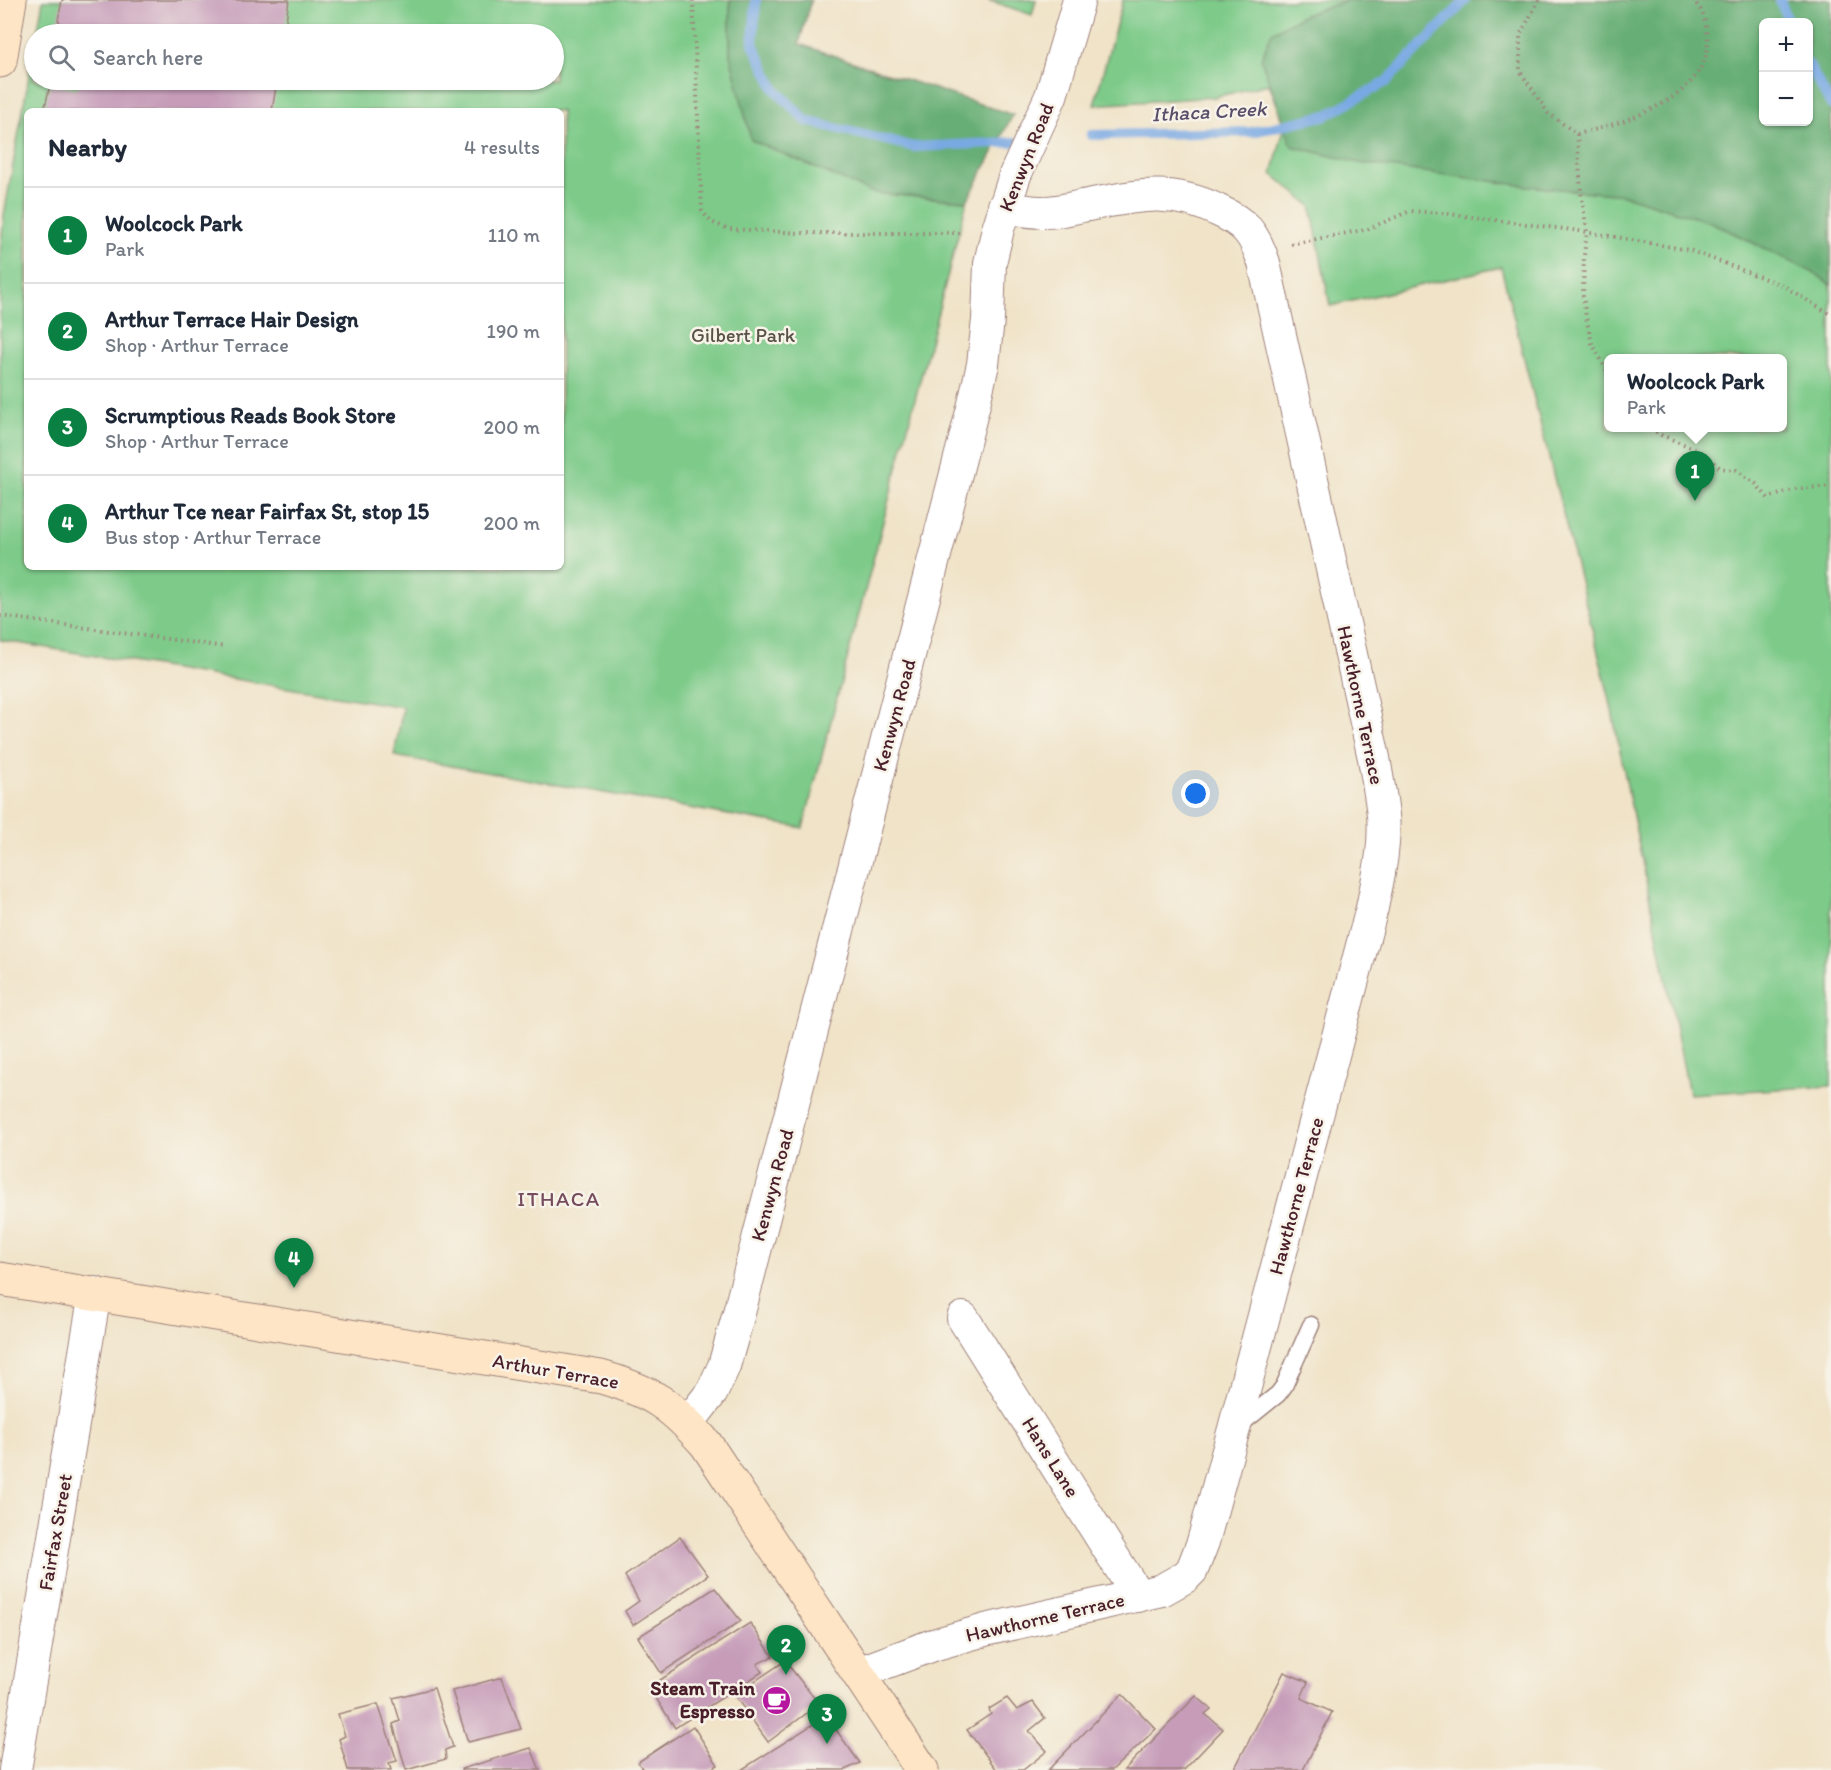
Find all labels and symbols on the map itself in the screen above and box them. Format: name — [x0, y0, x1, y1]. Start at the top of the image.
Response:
water label: Ithaca Creek — [1151, 95, 1268, 126]
street label: Kenwyn Road — [993, 99, 1059, 215]
park label: Gilbert Park — [691, 323, 796, 347]
pin: 1 — [1676, 452, 1714, 501]
street label: Hawthorne Terrace — [1332, 623, 1390, 787]
street label: Kenwyn Road — [868, 656, 921, 774]
your location — [1181, 779, 1210, 808]
street label: Hawthorne Terrace — [1263, 1115, 1329, 1277]
street label: Kenwyn Road — [746, 1126, 799, 1244]
district label: ITHACA — [517, 1186, 601, 1211]
pin: 4 — [274, 1238, 314, 1288]
street label: Arthur Terrace — [491, 1348, 621, 1394]
street label: Hans Lane — [1017, 1413, 1085, 1501]
street label: Fairfax Street — [33, 1472, 77, 1592]
street label: Hawthorne Terrace — [963, 1587, 1127, 1647]
pin: 2 — [766, 1626, 806, 1675]
place label: Steam Train Espresso — [650, 1676, 756, 1724]
cafe icon: Steam Train Espresso — [760, 1684, 792, 1716]
pin: 3 — [808, 1694, 846, 1744]

